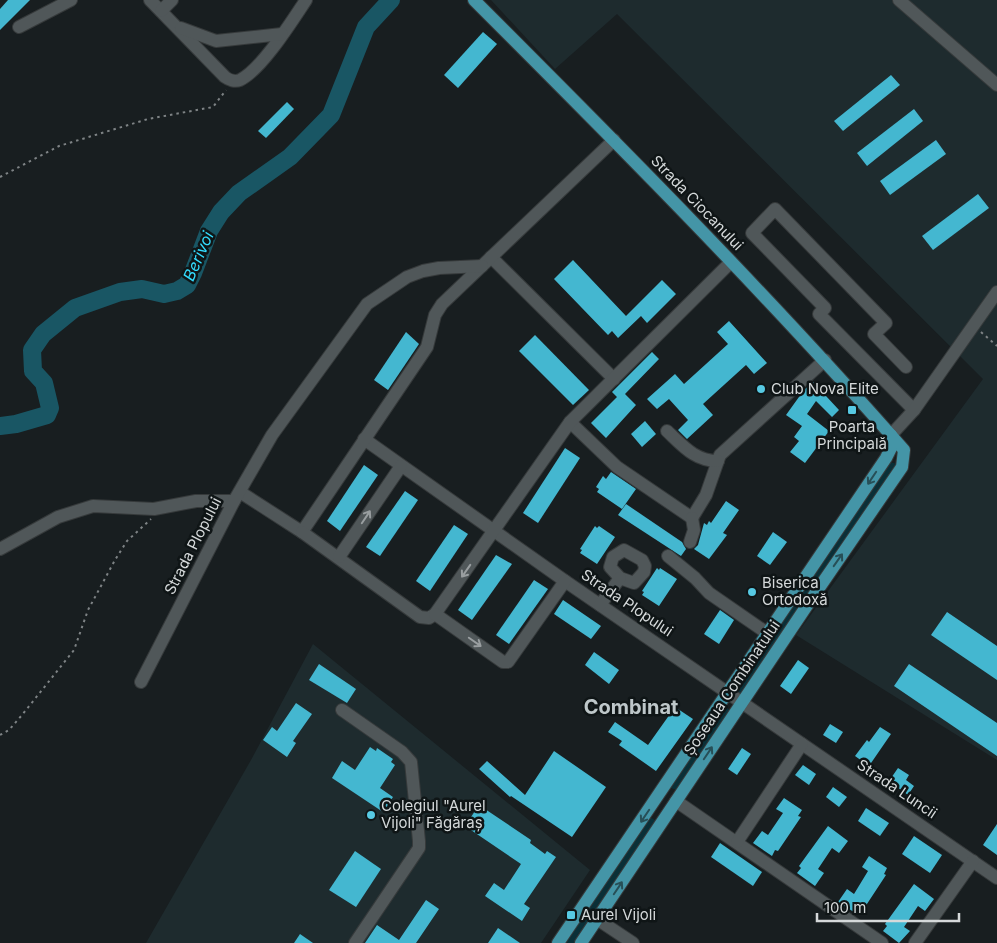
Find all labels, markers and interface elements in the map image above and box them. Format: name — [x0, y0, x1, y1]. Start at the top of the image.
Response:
street label: Strada Ciocanului — [647, 151, 748, 254]
water label: Berivoi — [178, 227, 218, 284]
place label: Club Nova Elite — [771, 379, 879, 398]
marker: Club Nova Elite — [755, 383, 767, 395]
marker: Poarta Principală — [846, 404, 858, 416]
place label: Poarta Principală — [817, 417, 887, 453]
one-way arrow — [867, 470, 877, 484]
street label: Strada Plopului — [160, 494, 225, 598]
one-way arrow — [361, 510, 371, 524]
one-way arrow — [833, 553, 843, 567]
one-way arrow — [461, 564, 471, 578]
street label: Strada Plopului — [578, 565, 677, 640]
place label: Biserica Ortodoxă — [762, 573, 828, 609]
marker: Biserica Ortodoxă — [746, 586, 758, 598]
street label: Șoseaua Combinatului — [679, 617, 784, 759]
one-way arrow — [468, 637, 482, 647]
district label: Combinat — [584, 695, 678, 719]
one-way arrow — [703, 746, 713, 760]
street label: Strada Luncii — [854, 755, 941, 822]
place label: Colegiul "Aurel Vijoli" Făgăraș — [381, 796, 486, 832]
one-way arrow — [639, 808, 649, 822]
marker: Colegiul "Aurel Vijoli" Făgăraș — [365, 809, 377, 821]
one-way arrow — [613, 881, 623, 895]
scale bar — [817, 890, 960, 922]
text: 100 m — [824, 898, 866, 917]
place label: Aurel Vijoli — [581, 905, 656, 924]
marker: Aurel Vijoli — [565, 909, 577, 921]

